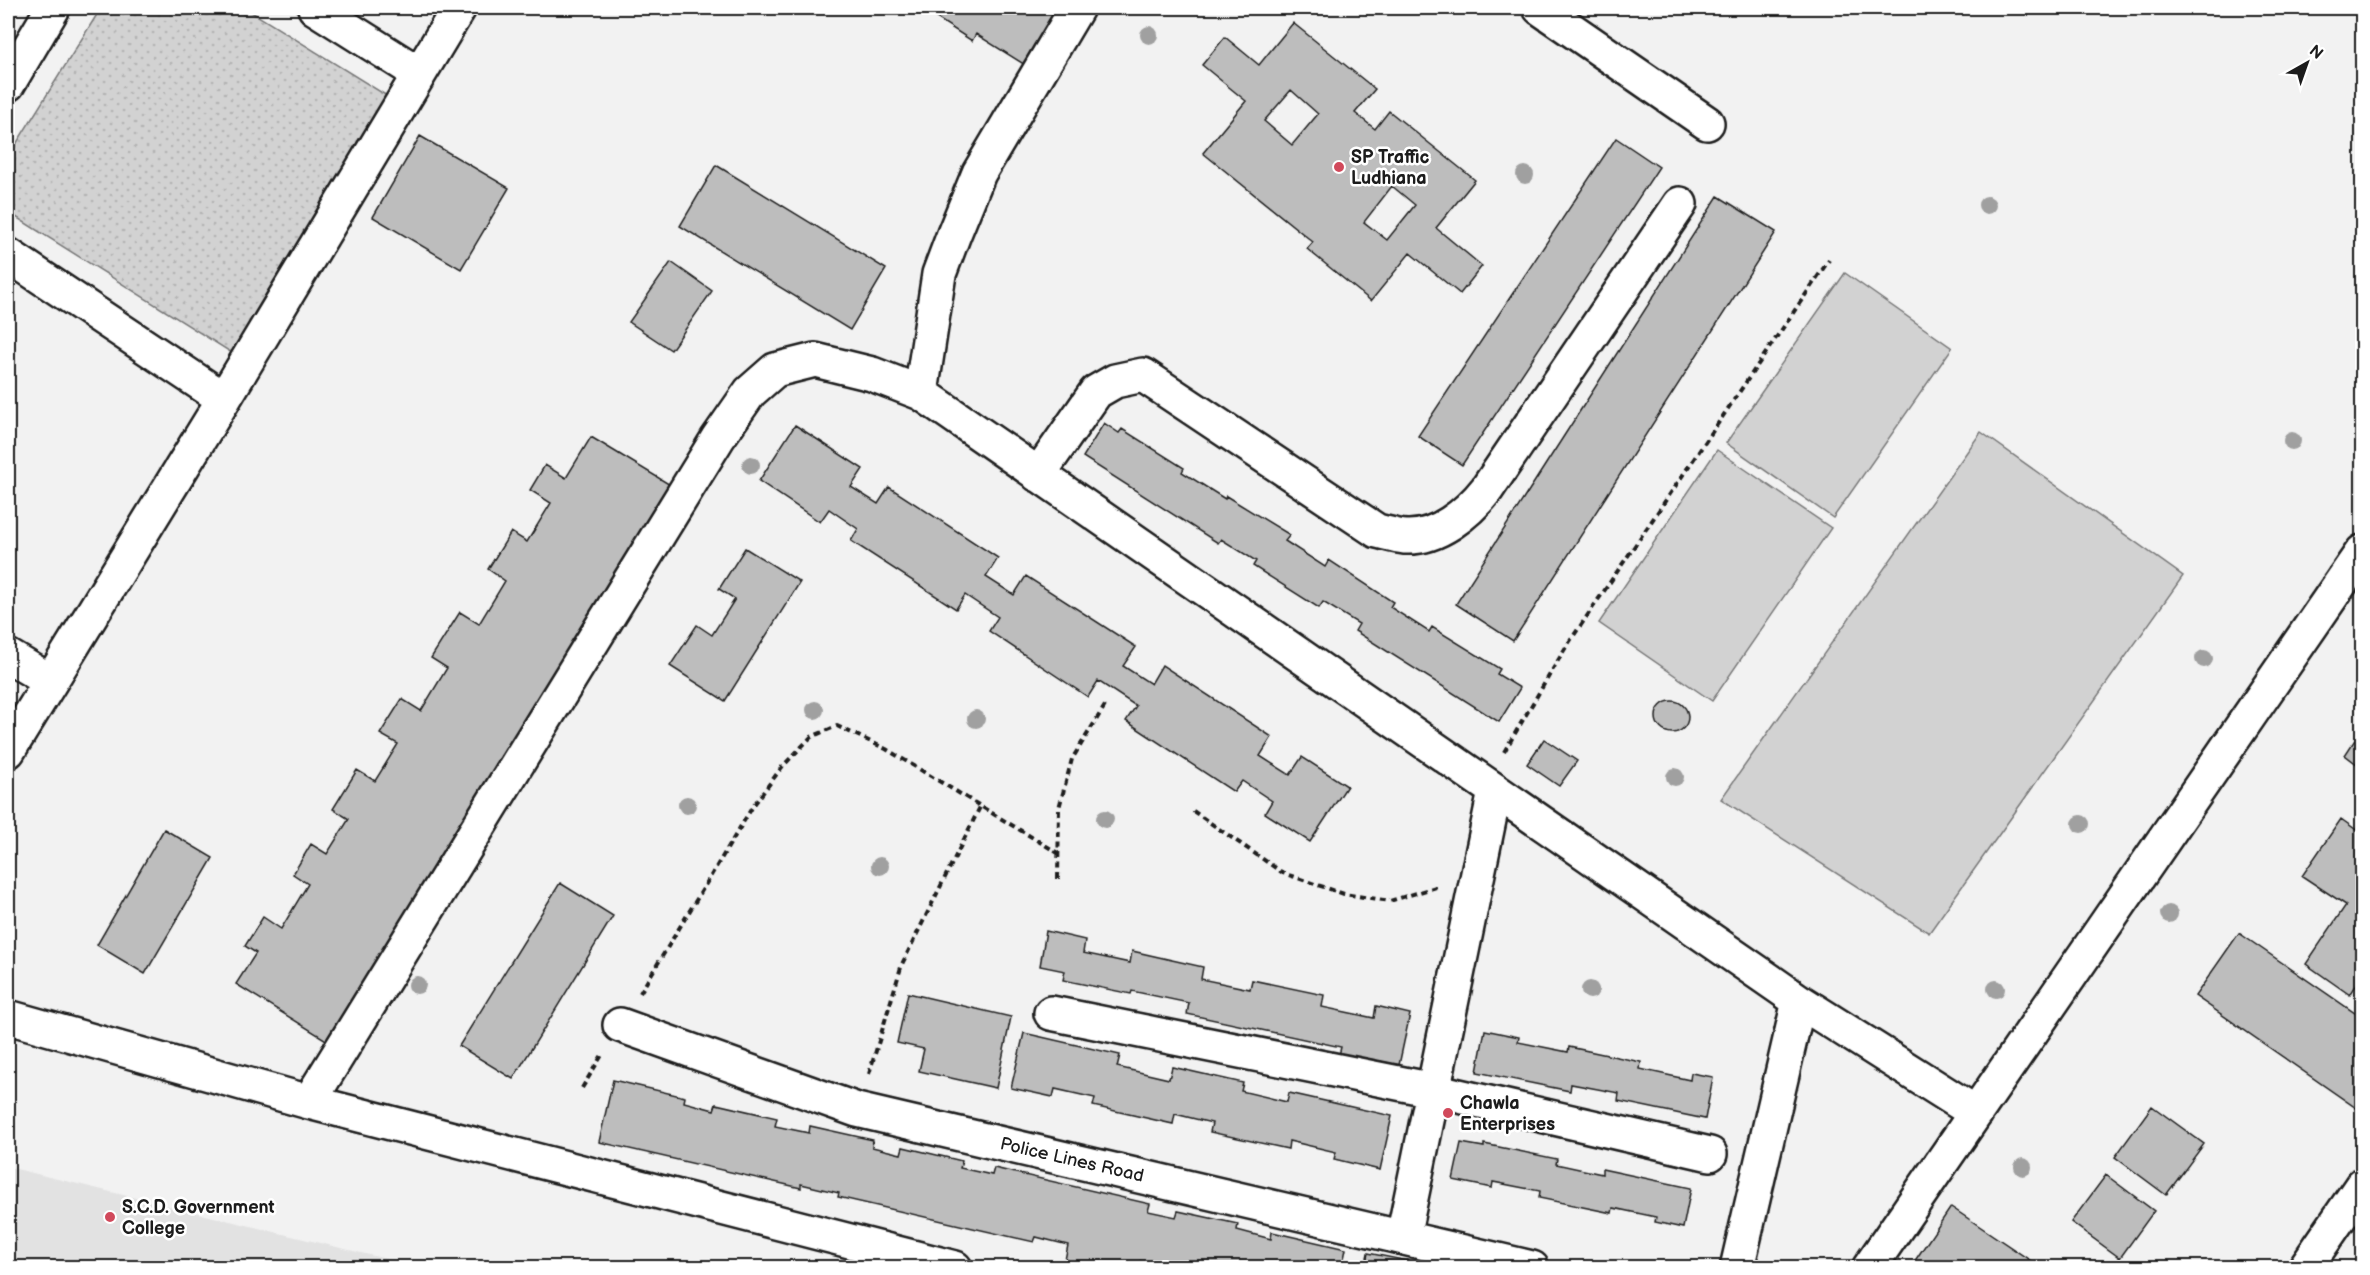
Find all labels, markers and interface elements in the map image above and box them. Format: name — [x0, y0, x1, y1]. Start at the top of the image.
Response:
north arrow — [2277, 33, 2337, 93]
text: N — [2305, 42, 2326, 64]
place label: SP Traffic Ludhiana — [1351, 147, 1429, 189]
marker: SP Traffic Ludhiana — [1332, 160, 1346, 174]
place label: Chawla Enterprises — [1460, 1093, 1555, 1135]
marker: Chawla Enterprises — [1441, 1106, 1455, 1120]
street label: Police Lines Road — [998, 1133, 1146, 1187]
place label: S.C.D. Government College — [122, 1197, 275, 1239]
marker: S.C.D. Government College — [103, 1210, 117, 1224]

